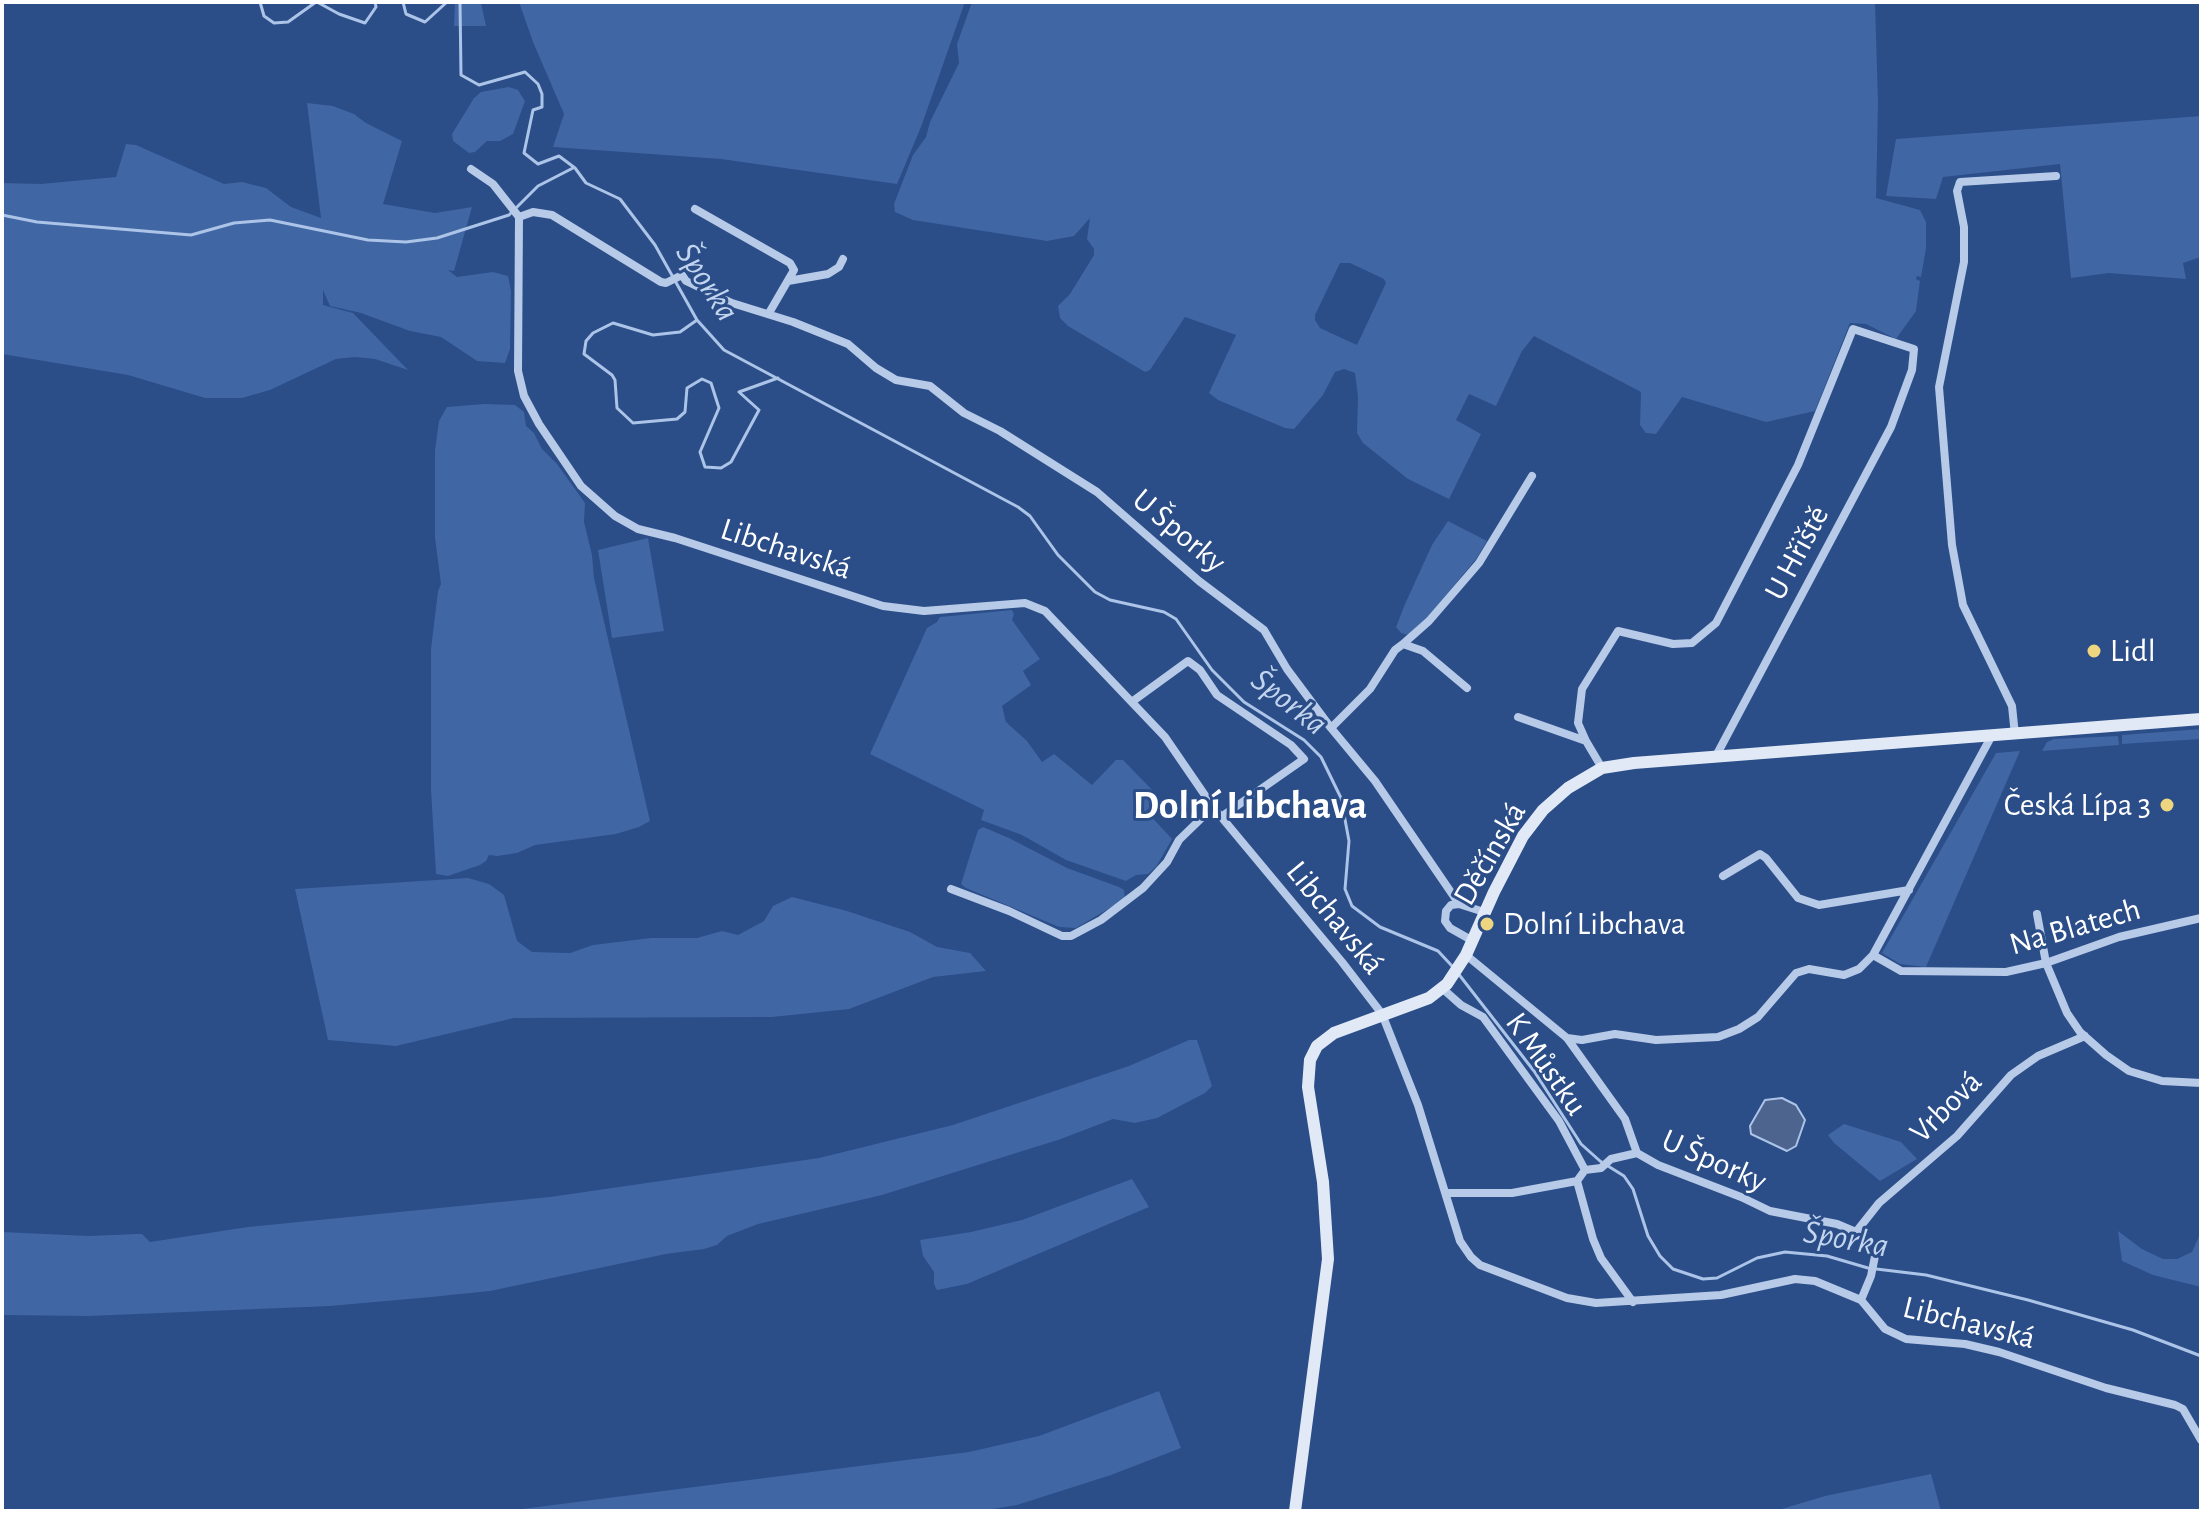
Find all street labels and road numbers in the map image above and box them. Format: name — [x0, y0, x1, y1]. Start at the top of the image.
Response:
street label: U Šporky — [1124, 481, 1234, 581]
street label: U Hřiště — [1756, 499, 1838, 607]
street label: Libchavská — [716, 510, 856, 588]
street label: Děčínská — [1445, 796, 1535, 912]
street label: Libchavská — [1278, 853, 1392, 983]
street label: Na Blatech — [2005, 890, 2145, 964]
street label: K Můstku — [1497, 1005, 1595, 1123]
street label: Vrbová — [1902, 1063, 1990, 1151]
street label: U Šporky — [1656, 1121, 1772, 1201]
street label: Libchavská — [1899, 1288, 2039, 1358]

